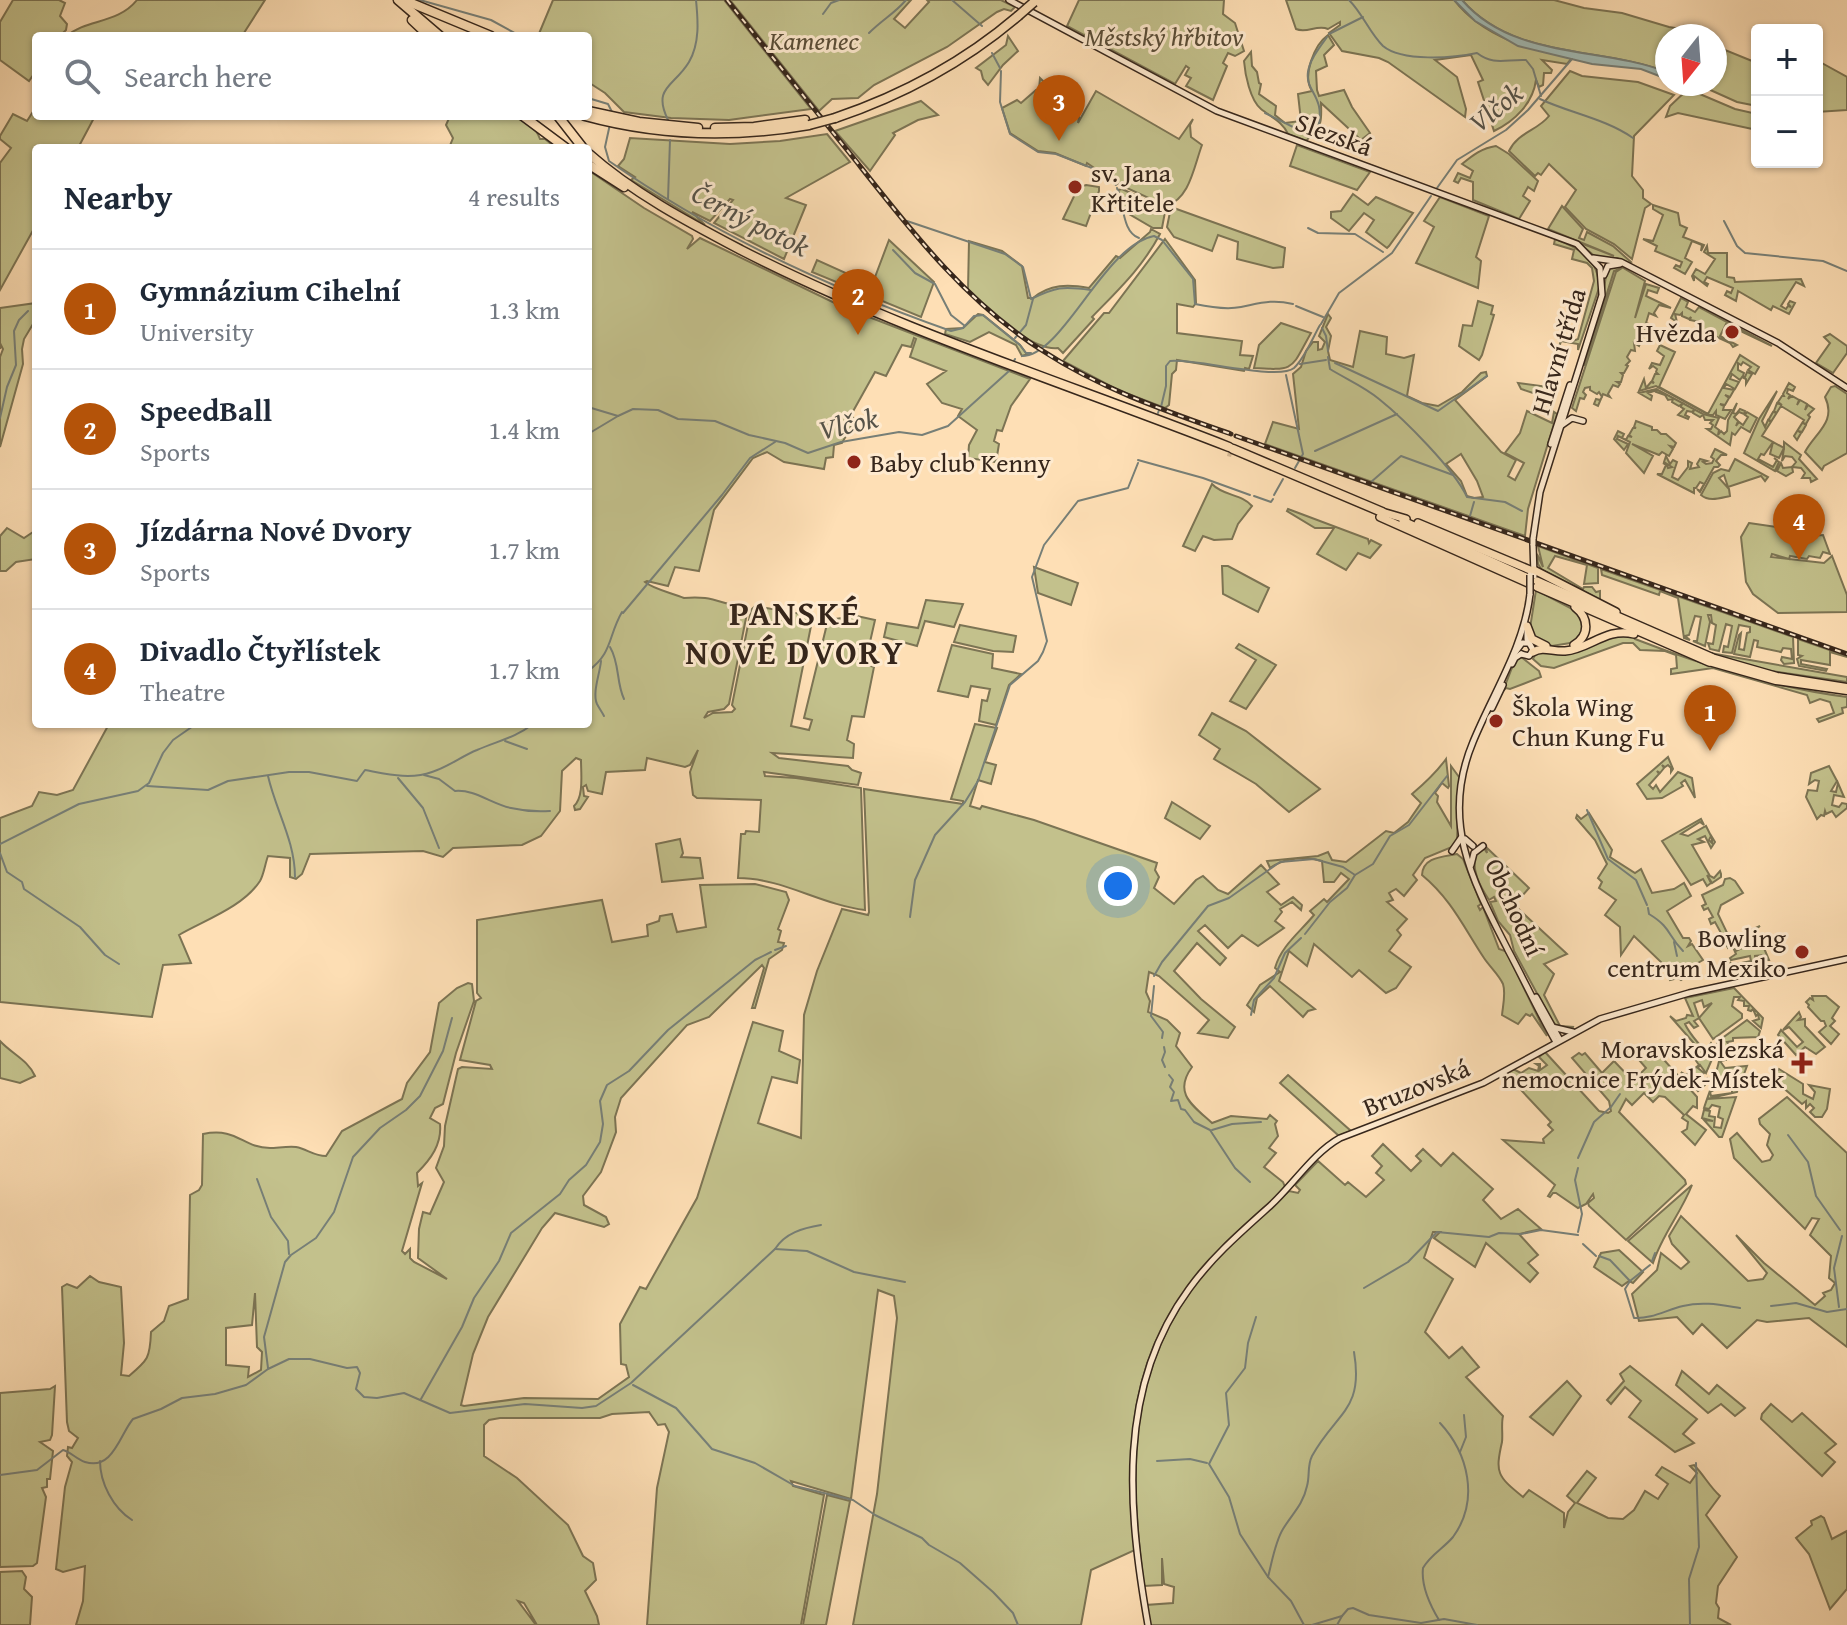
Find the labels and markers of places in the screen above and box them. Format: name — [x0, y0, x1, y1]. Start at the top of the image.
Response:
pin: 3 — [1033, 75, 1085, 141]
place label: sv. Jana Křtitele — [1091, 153, 1174, 222]
marker: sv. Jana Křtitele — [1066, 178, 1084, 196]
pin: 2 — [832, 269, 884, 335]
place label: Hvězda — [1636, 313, 1717, 352]
marker: Hvězda — [1723, 323, 1741, 341]
place label: Baby club Kenny — [870, 443, 1051, 482]
marker: Baby club Kenny — [845, 453, 863, 471]
pin: 4 — [1773, 494, 1825, 560]
pin: 1 — [1684, 685, 1736, 751]
place label: Škola Wing Chun Kung Fu — [1512, 687, 1665, 756]
marker: Škola Wing Chun Kung Fu — [1487, 712, 1505, 730]
place label: Bowling centrum Mexiko — [1607, 918, 1786, 987]
marker: Bowling centrum Mexiko — [1793, 943, 1811, 961]
place label: Moravskoslezská nemocnice Frýdek-Místek — [1502, 1029, 1785, 1098]
marker: Moravskoslezská nemocnice Frýdek-Místek — [1791, 1052, 1813, 1074]

